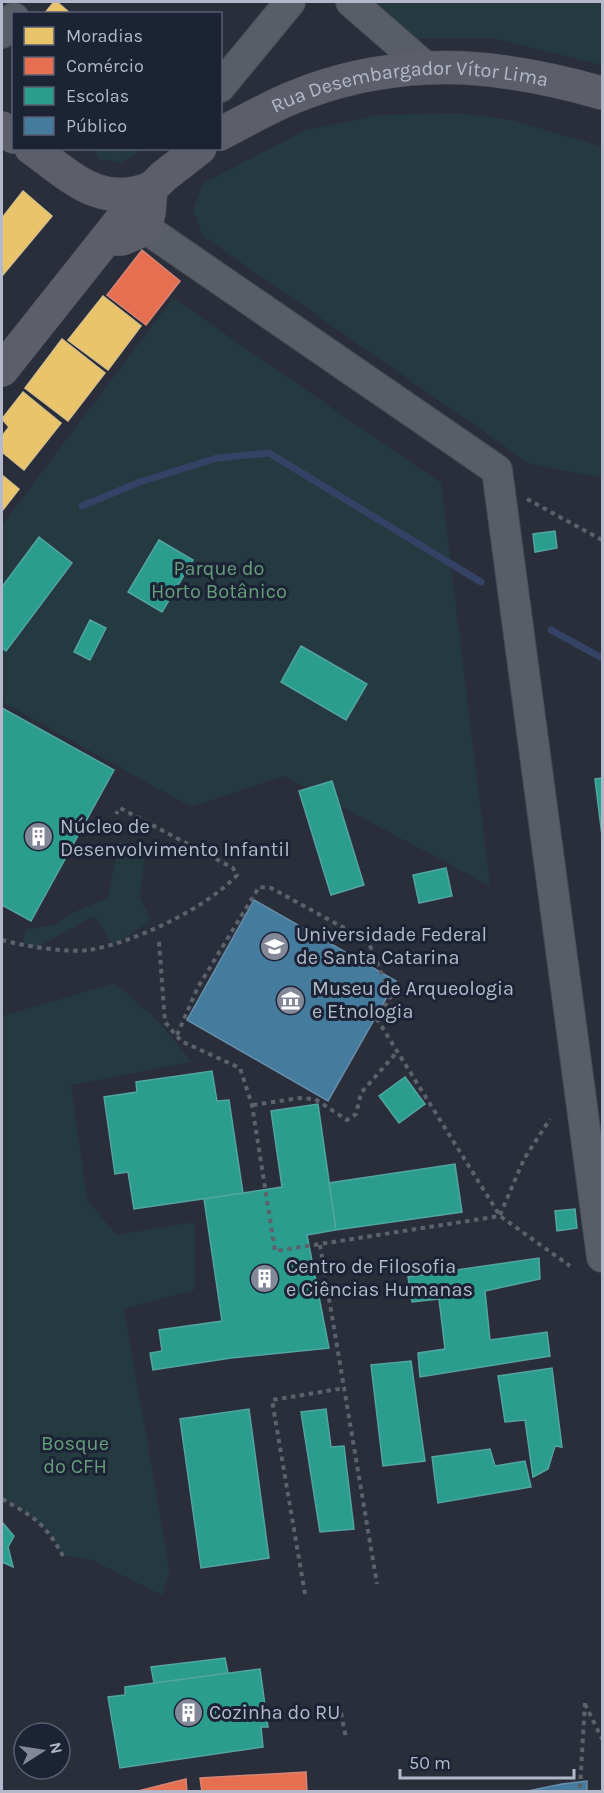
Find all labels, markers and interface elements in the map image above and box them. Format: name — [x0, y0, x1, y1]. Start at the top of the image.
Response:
legend — [12, 12, 222, 150]
text: Moradias — [66, 25, 143, 47]
text: Comércio — [66, 55, 144, 77]
street label: Rua Desembargador Vítor Lima — [267, 57, 550, 118]
text: Escolas — [66, 85, 129, 107]
text: Público — [66, 115, 127, 137]
park label: Parque do Horto Botânico — [151, 557, 287, 603]
place label: Núcleo de Desenvolvimento Infantil — [60, 815, 290, 861]
building icon: Núcleo de Desenvolvimento Infantil — [23, 821, 55, 853]
place label: Universidade Federal de Santa Catarina — [296, 923, 487, 969]
school or university icon: Universidade Federal de Santa Catarina — [259, 930, 291, 962]
place label: Museu de Arqueologia e Etnologia — [312, 977, 514, 1023]
museum icon: Museu de Arqueologia e Etnologia — [275, 984, 307, 1016]
place label: Centro de Filosofia e Ciências Humanas — [286, 1255, 473, 1301]
building icon: Centro de Filosofia e Ciências Humanas — [249, 1262, 281, 1294]
park label: Bosque do CFH — [41, 1432, 109, 1478]
building icon: Cozinha do RU — [172, 1696, 204, 1728]
place label: Cozinha do RU — [209, 1701, 340, 1724]
north arrow — [12, 1721, 72, 1781]
text: N — [46, 1740, 67, 1756]
scale bar — [400, 1742, 574, 1780]
text: 50 m — [409, 1752, 451, 1774]

